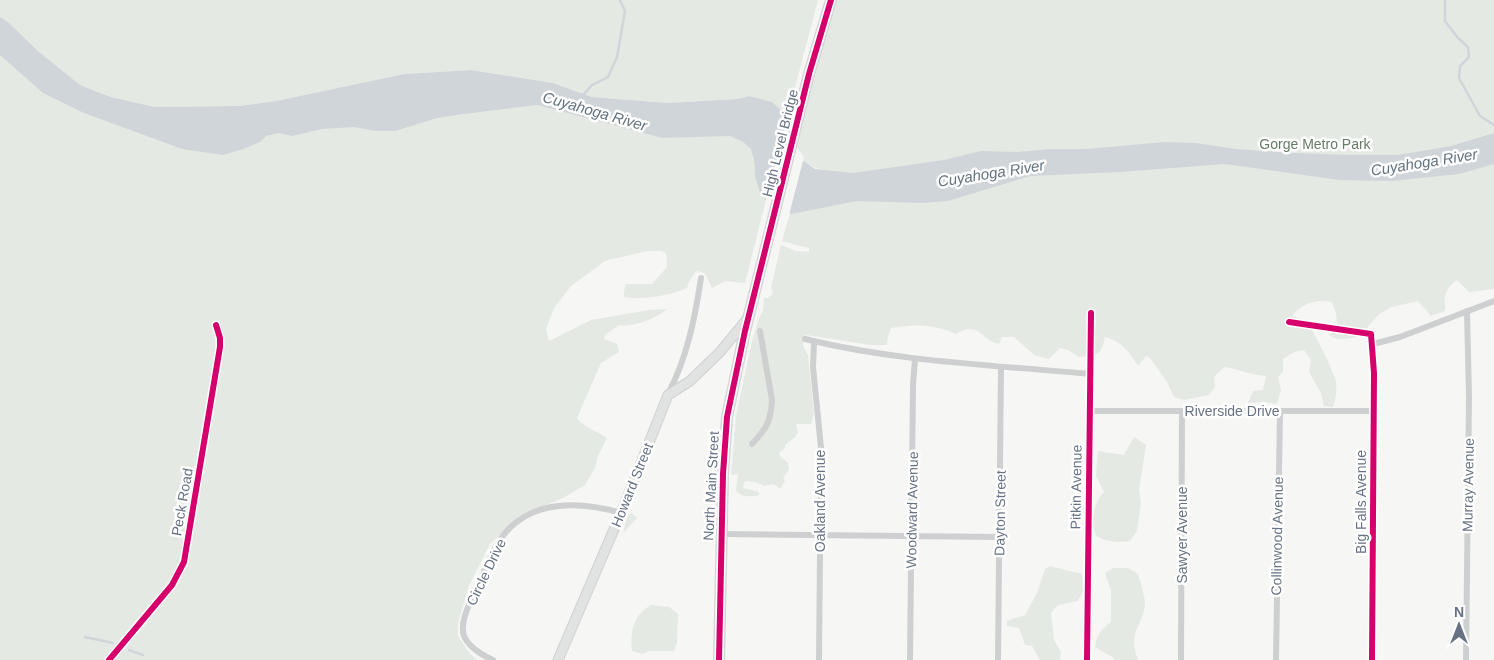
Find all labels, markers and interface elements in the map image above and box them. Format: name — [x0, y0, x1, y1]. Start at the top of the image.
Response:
street label: High Level Bridge — [759, 87, 801, 199]
water label: Cuyahoga River — [541, 88, 650, 134]
park label: Gorge Metro Park — [1259, 136, 1372, 152]
water label: Cuyahoga River — [1370, 145, 1479, 179]
water label: Cuyahoga River — [937, 156, 1046, 190]
street label: Riverside Drive — [1185, 403, 1280, 419]
street label: North Main Street — [700, 431, 722, 541]
street label: Murray Avenue — [1459, 438, 1477, 532]
street label: Howard Street — [608, 440, 656, 529]
street label: Pitkin Avenue — [1067, 444, 1085, 529]
street label: Oakland Avenue — [812, 450, 828, 552]
street label: Big Falls Avenue — [1353, 450, 1369, 554]
street label: Woodward Avenue — [903, 451, 921, 569]
street label: Peck Road — [168, 467, 196, 537]
street label: Dayton Street — [991, 470, 1009, 556]
street label: Collinwood Avenue — [1268, 476, 1286, 596]
street label: Sawyer Avenue — [1174, 486, 1190, 584]
street label: Circle Drive — [463, 536, 509, 608]
north arrow — [1434, 600, 1484, 650]
text: N — [1454, 604, 1464, 620]

